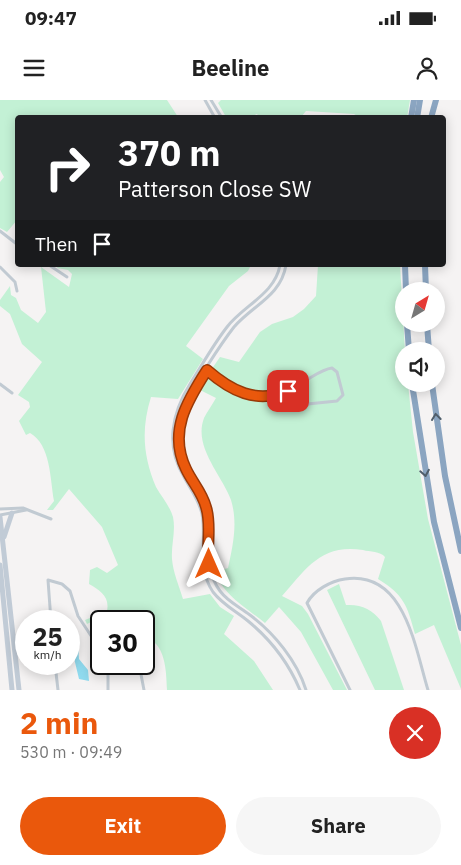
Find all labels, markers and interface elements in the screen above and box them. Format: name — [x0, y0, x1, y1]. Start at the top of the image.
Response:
text: 09:47 — [25, 6, 77, 30]
text: Beeline — [192, 53, 269, 82]
icon: menu — [20, 54, 48, 82]
icon: person — [413, 54, 441, 82]
text: 370 m — [118, 130, 221, 176]
icon: right — [35, 135, 100, 200]
text: Patterson Close SW — [118, 174, 311, 203]
icon: arrive — [88, 230, 116, 258]
text: Then — [35, 232, 78, 256]
north arrow — [395, 282, 445, 332]
map controls — [395, 282, 445, 392]
button: sound — [395, 342, 445, 392]
pin — [267, 370, 309, 412]
icon: arrive — [274, 377, 302, 405]
one-way arrow — [432, 412, 442, 421]
one-way arrow — [419, 468, 429, 477]
position arrow — [182, 537, 234, 589]
speed limit sign: 30 — [90, 610, 155, 675]
text: 25 — [32, 620, 63, 653]
text: km/h — [33, 647, 62, 662]
text: 2 min — [20, 703, 98, 742]
button: close — [389, 707, 441, 759]
text: 530 m · 09:49 — [20, 742, 122, 762]
button: Exit — [20, 797, 226, 855]
button: Share — [236, 797, 441, 855]

